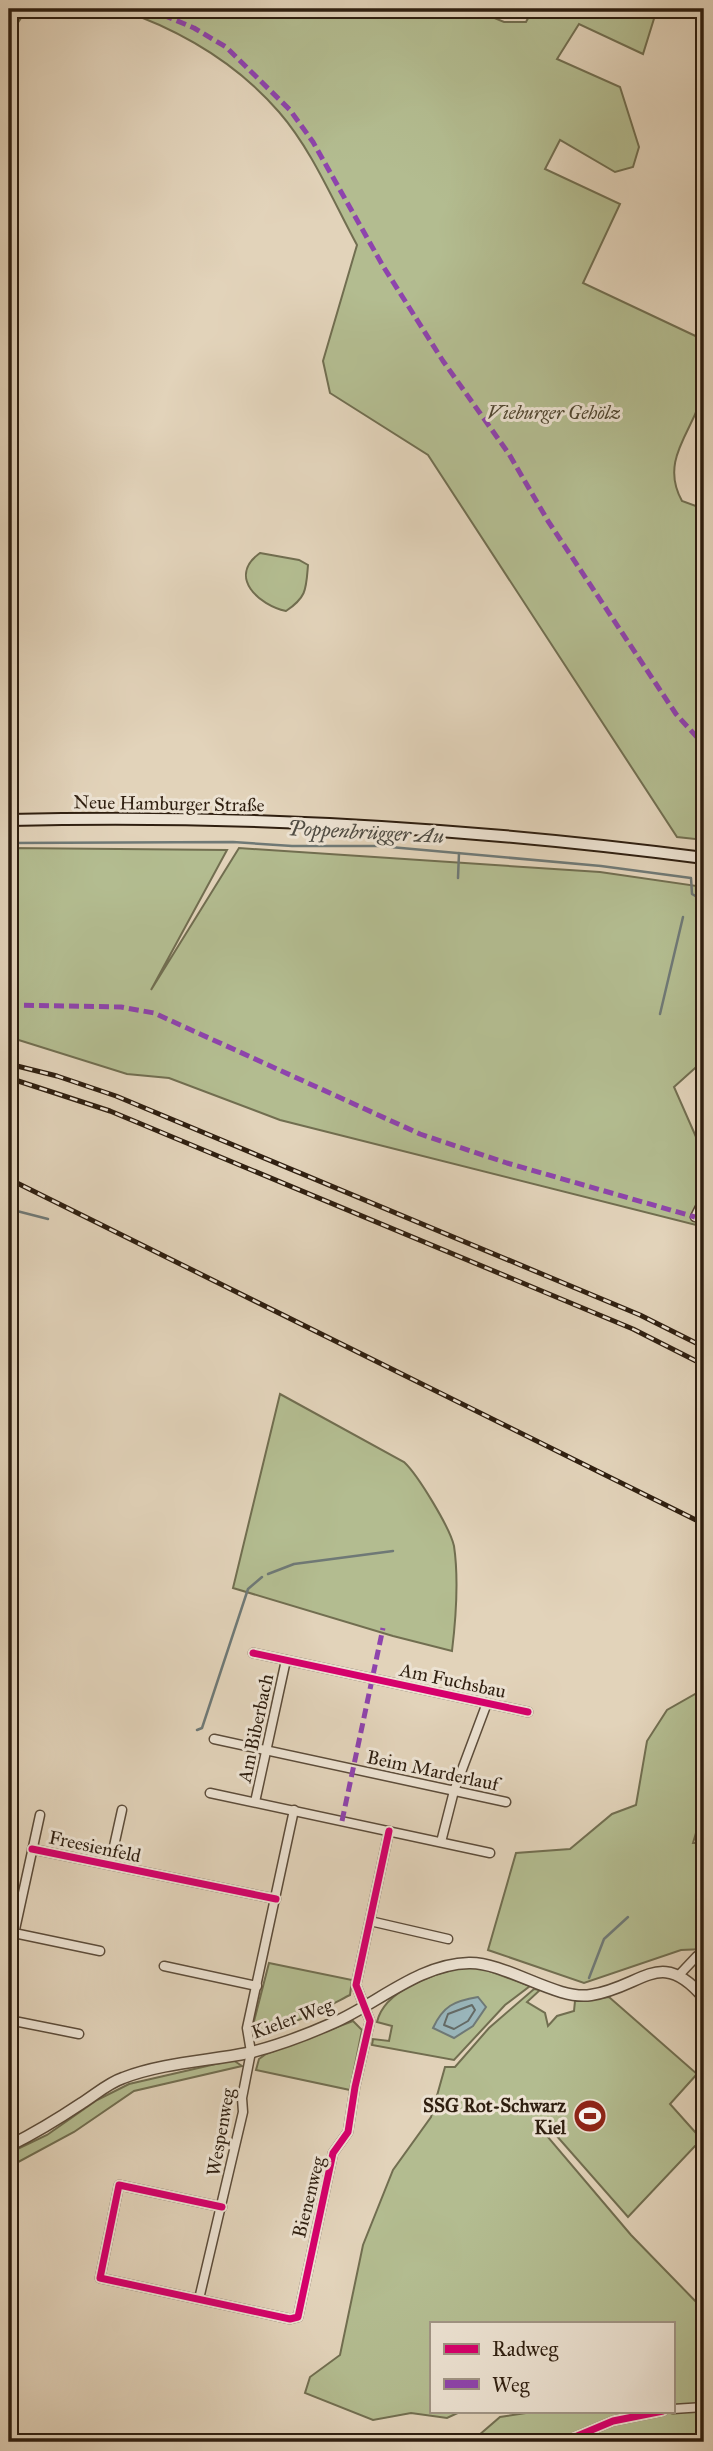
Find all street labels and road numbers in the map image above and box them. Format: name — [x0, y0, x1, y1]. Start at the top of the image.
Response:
street label: Neue Hamburger Straße — [73, 790, 265, 818]
street label: Am Fuchsbau — [397, 1658, 508, 1703]
street label: Am Biberbach — [233, 1671, 278, 1786]
street label: Beim Marderlauf — [365, 1745, 504, 1796]
street label: Freesienfeld — [47, 1825, 144, 1868]
street label: Kieler Weg — [248, 1993, 336, 2045]
street label: Wespenweg — [201, 2086, 241, 2178]
street label: Bienenweg — [287, 2154, 331, 2240]

